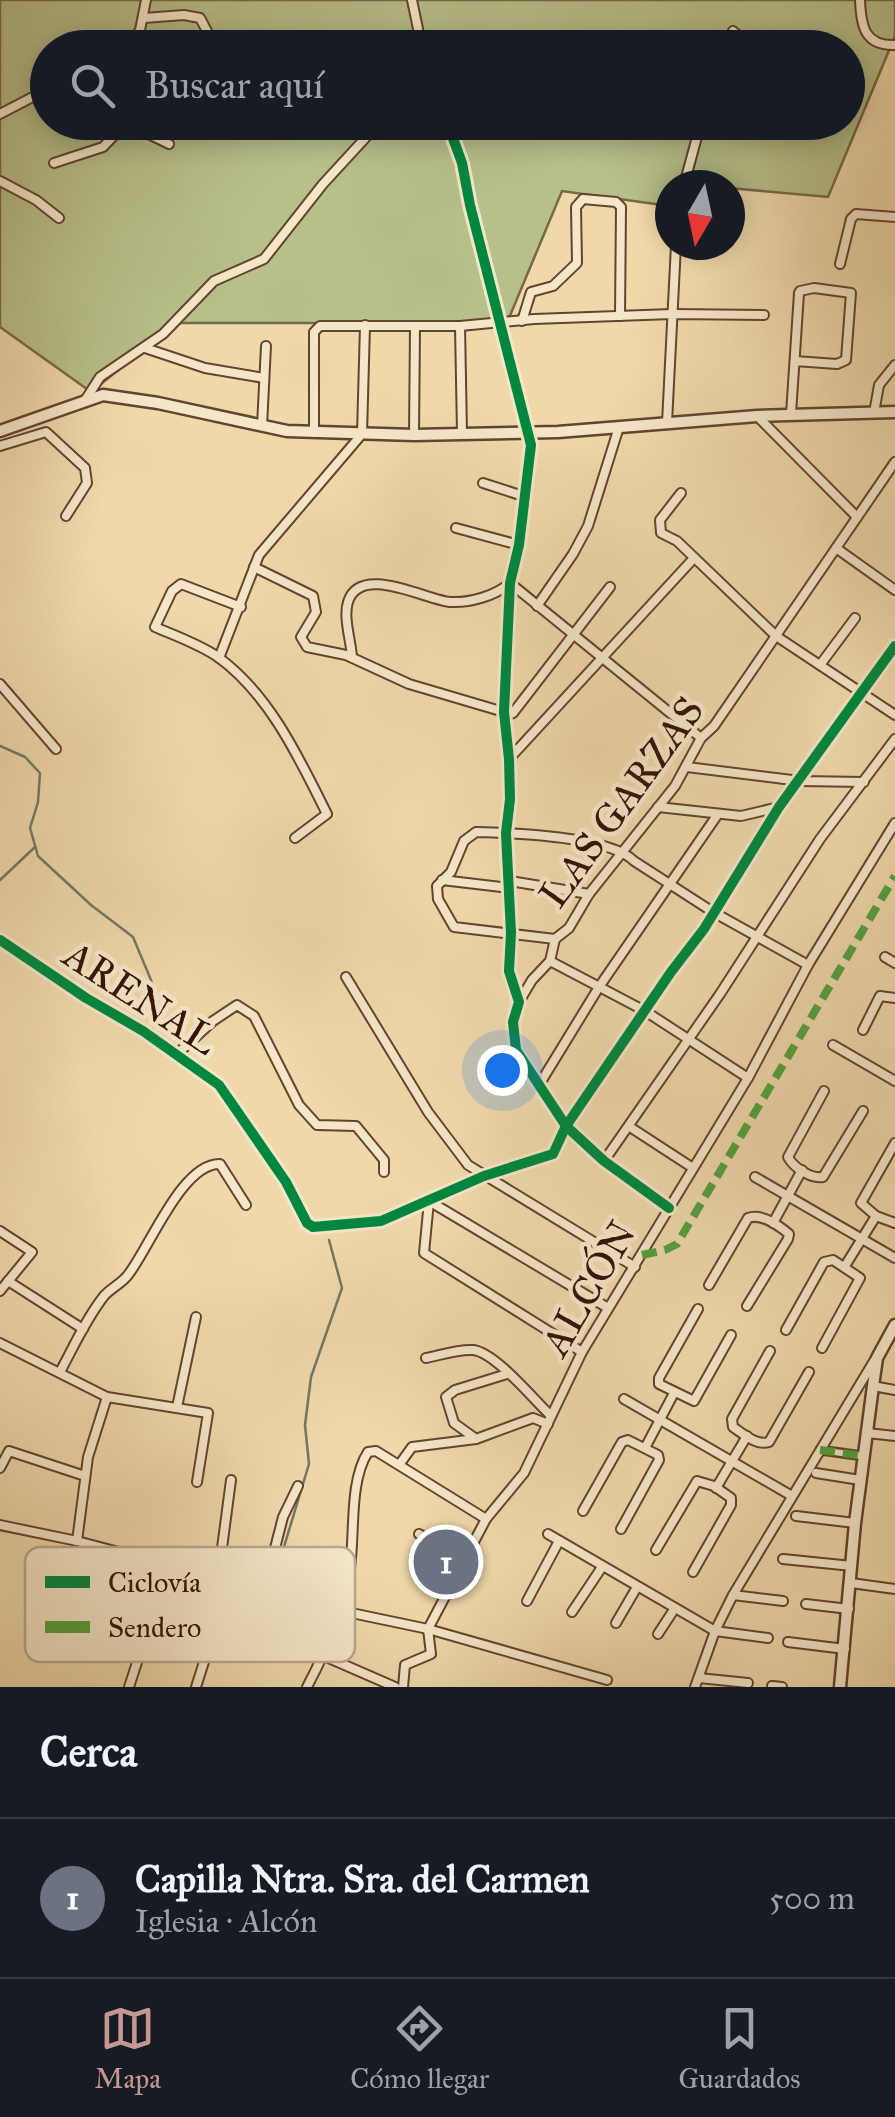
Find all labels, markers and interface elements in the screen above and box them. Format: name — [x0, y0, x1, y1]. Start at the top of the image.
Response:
search box — [30, 30, 865, 140]
icon: search — [65, 58, 120, 113]
text: Buscar aquí — [145, 62, 324, 108]
north arrow — [655, 170, 745, 260]
street label: LAS GARZAS — [529, 687, 714, 917]
street label: ARENAL — [53, 928, 227, 1066]
your location — [477, 1045, 528, 1096]
street label: ALCÓN — [528, 1212, 647, 1366]
pin: 1 — [414, 1524, 478, 1600]
legend — [25, 1547, 355, 1662]
text: Ciclovía — [108, 1565, 201, 1600]
text: Sendero — [108, 1610, 201, 1645]
text: Cerca — [40, 1726, 137, 1778]
text: Capilla Ntra. Sra. del Carmen — [135, 1856, 590, 1902]
text: 1 — [66, 1879, 79, 1918]
text: 500 m — [769, 1879, 855, 1918]
text: Iglesia · Alcón — [135, 1902, 317, 1941]
tab: Mapa — [95, 2001, 161, 2096]
tab: Cómo llegar — [350, 2001, 489, 2096]
tab: Guardados — [678, 2001, 800, 2096]

